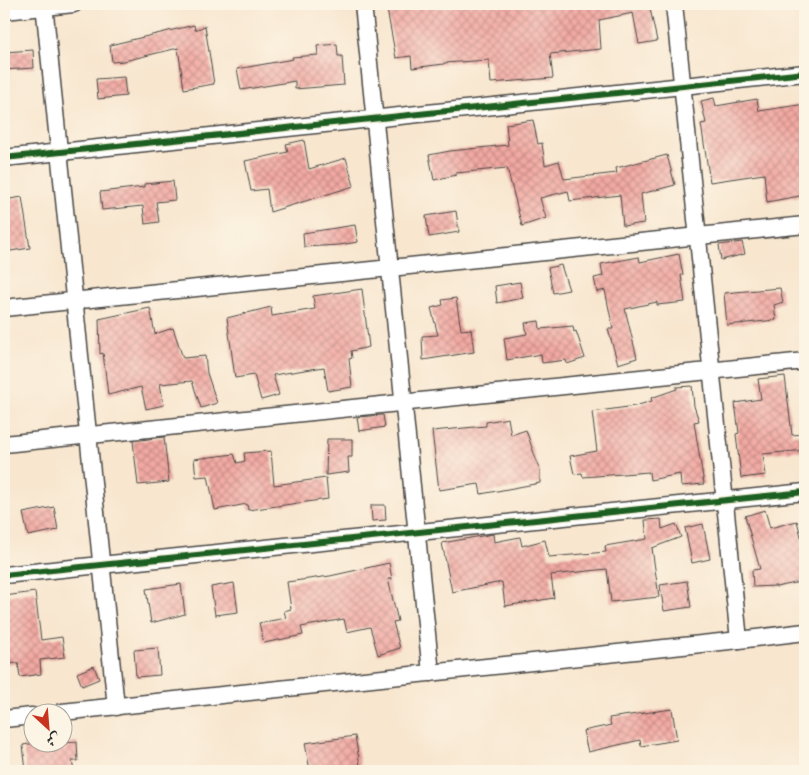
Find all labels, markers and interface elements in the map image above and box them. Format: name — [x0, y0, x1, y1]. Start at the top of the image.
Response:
north arrow — [22, 702, 72, 752]
text: ش — [43, 728, 64, 752]

